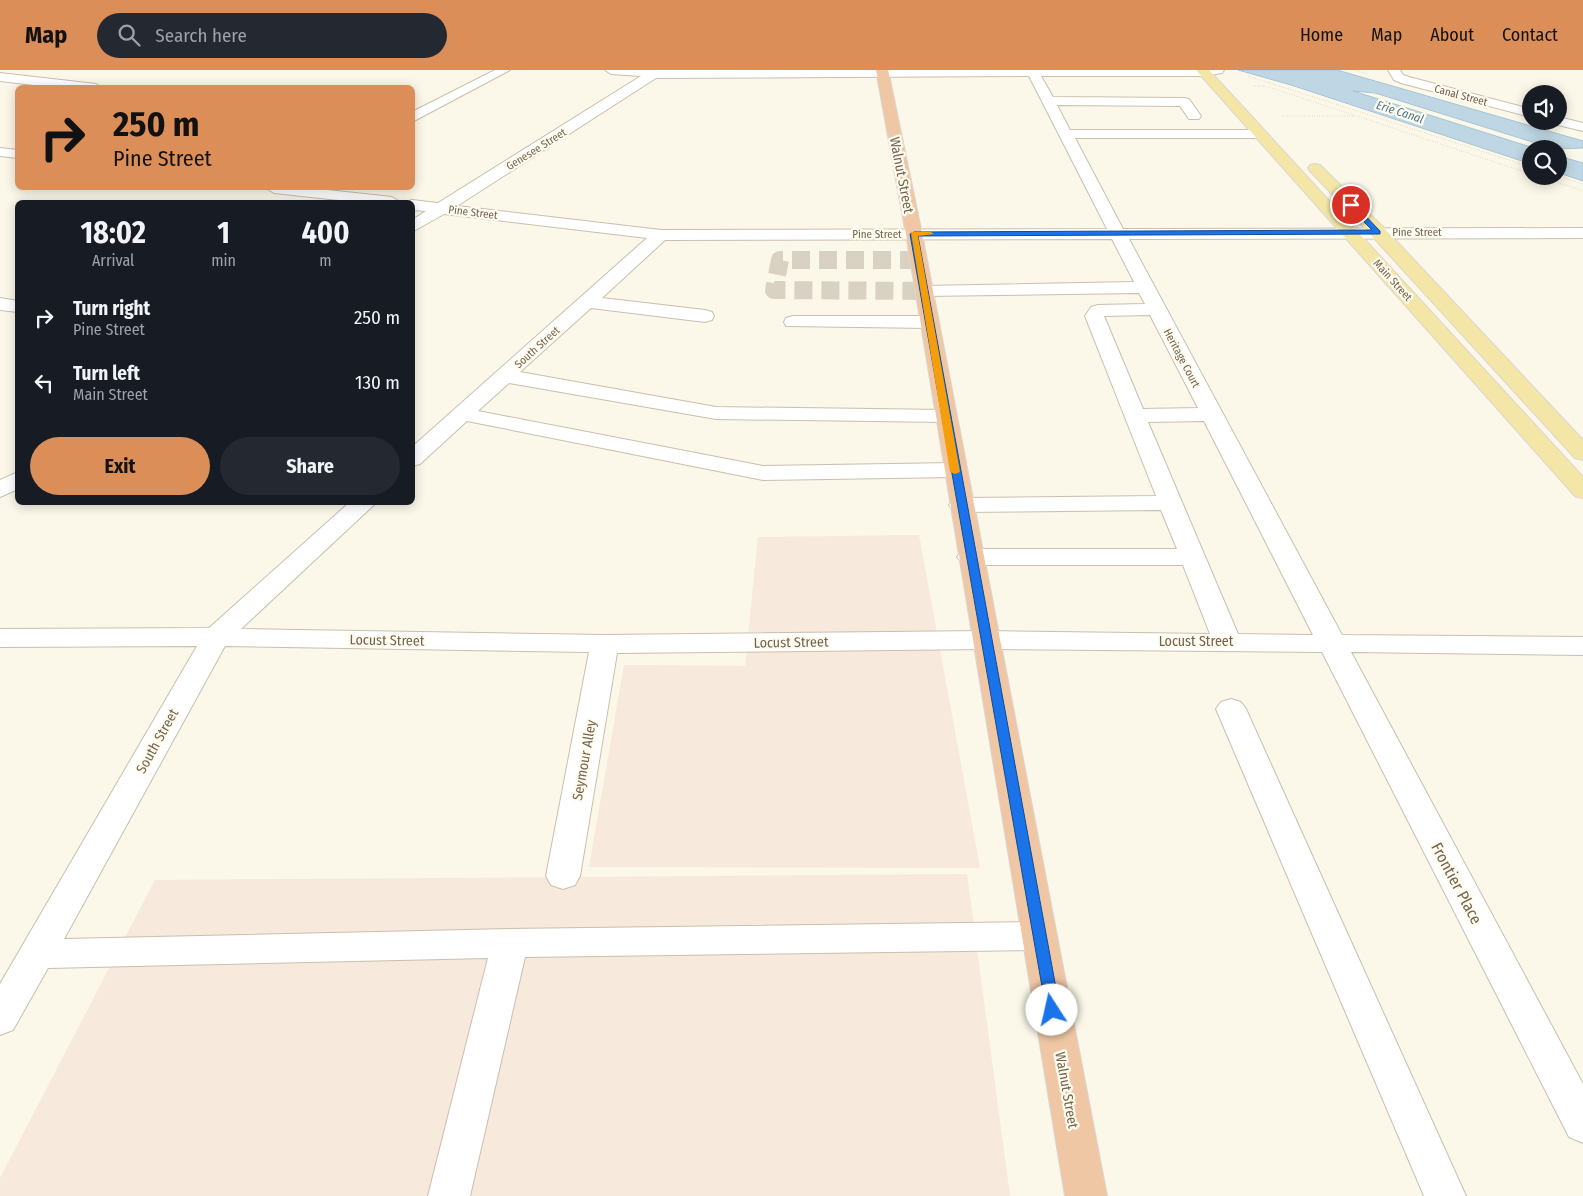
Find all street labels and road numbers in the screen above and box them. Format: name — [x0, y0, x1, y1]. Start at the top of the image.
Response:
street label: Canal Street — [1433, 82, 1489, 109]
street label: Genesee Street — [504, 126, 569, 173]
street label: Walnut Street — [886, 135, 917, 215]
street label: Pine Street — [448, 203, 499, 222]
street label: Pine Street — [1392, 226, 1442, 239]
street label: Pine Street — [852, 228, 902, 241]
street label: Main Street — [1371, 257, 1415, 304]
street label: South Street — [512, 324, 563, 371]
street label: Heritage Court — [1161, 327, 1203, 390]
street label: Locust Street — [349, 631, 425, 650]
street label: Locust Street — [753, 633, 829, 652]
street label: Locust Street — [1159, 633, 1234, 650]
street label: South Street — [133, 706, 182, 777]
street label: Seymour Alley — [569, 718, 600, 802]
street label: Frontier Place — [1427, 839, 1486, 927]
street label: Walnut Street — [1051, 1050, 1082, 1130]

